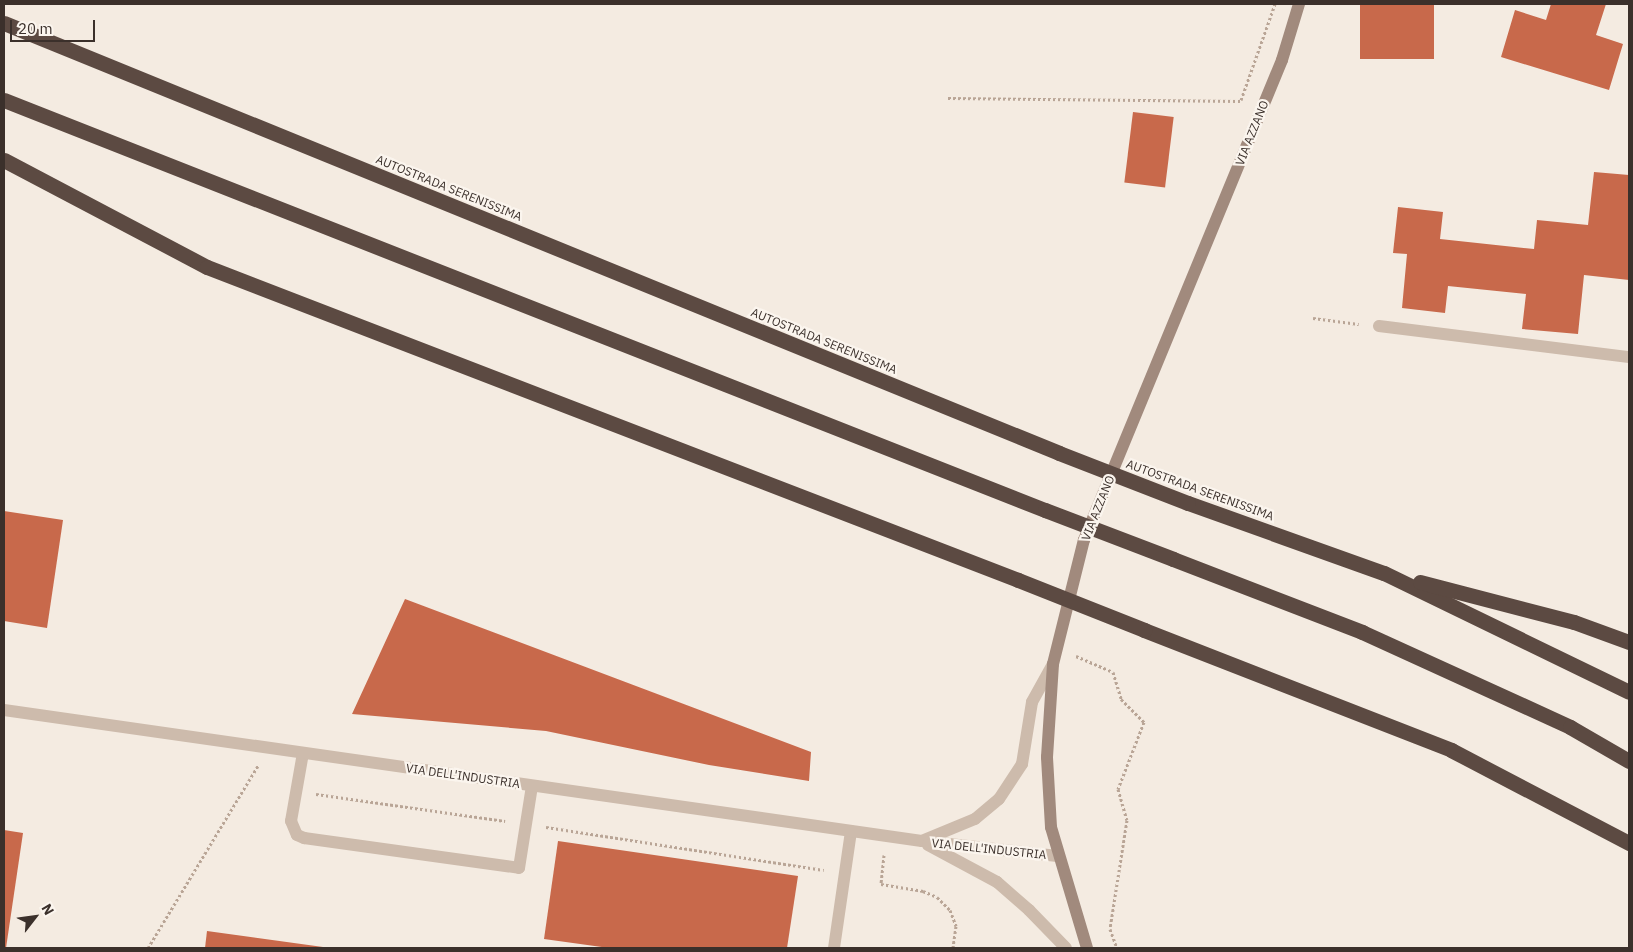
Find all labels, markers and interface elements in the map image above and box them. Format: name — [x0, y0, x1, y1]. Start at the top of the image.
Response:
scale bar — [12, 10, 98, 42]
text: 20 m — [18, 19, 53, 38]
street label: VIA AZZANO — [1232, 98, 1272, 168]
street label: AUTOSTRADA SERENISSIMA — [374, 152, 524, 224]
street label: AUTOSTRADA SERENISSIMA — [749, 305, 899, 377]
street label: AUTOSTRADA SERENISSIMA — [1124, 457, 1276, 523]
street label: VIA AZZANO — [1078, 473, 1118, 543]
street label: VIA DELL'INDUSTRIA — [405, 761, 521, 791]
street label: VIA DELL'INDUSTRIA — [931, 836, 1047, 862]
north arrow — [10, 892, 60, 942]
text: N — [38, 901, 58, 918]

